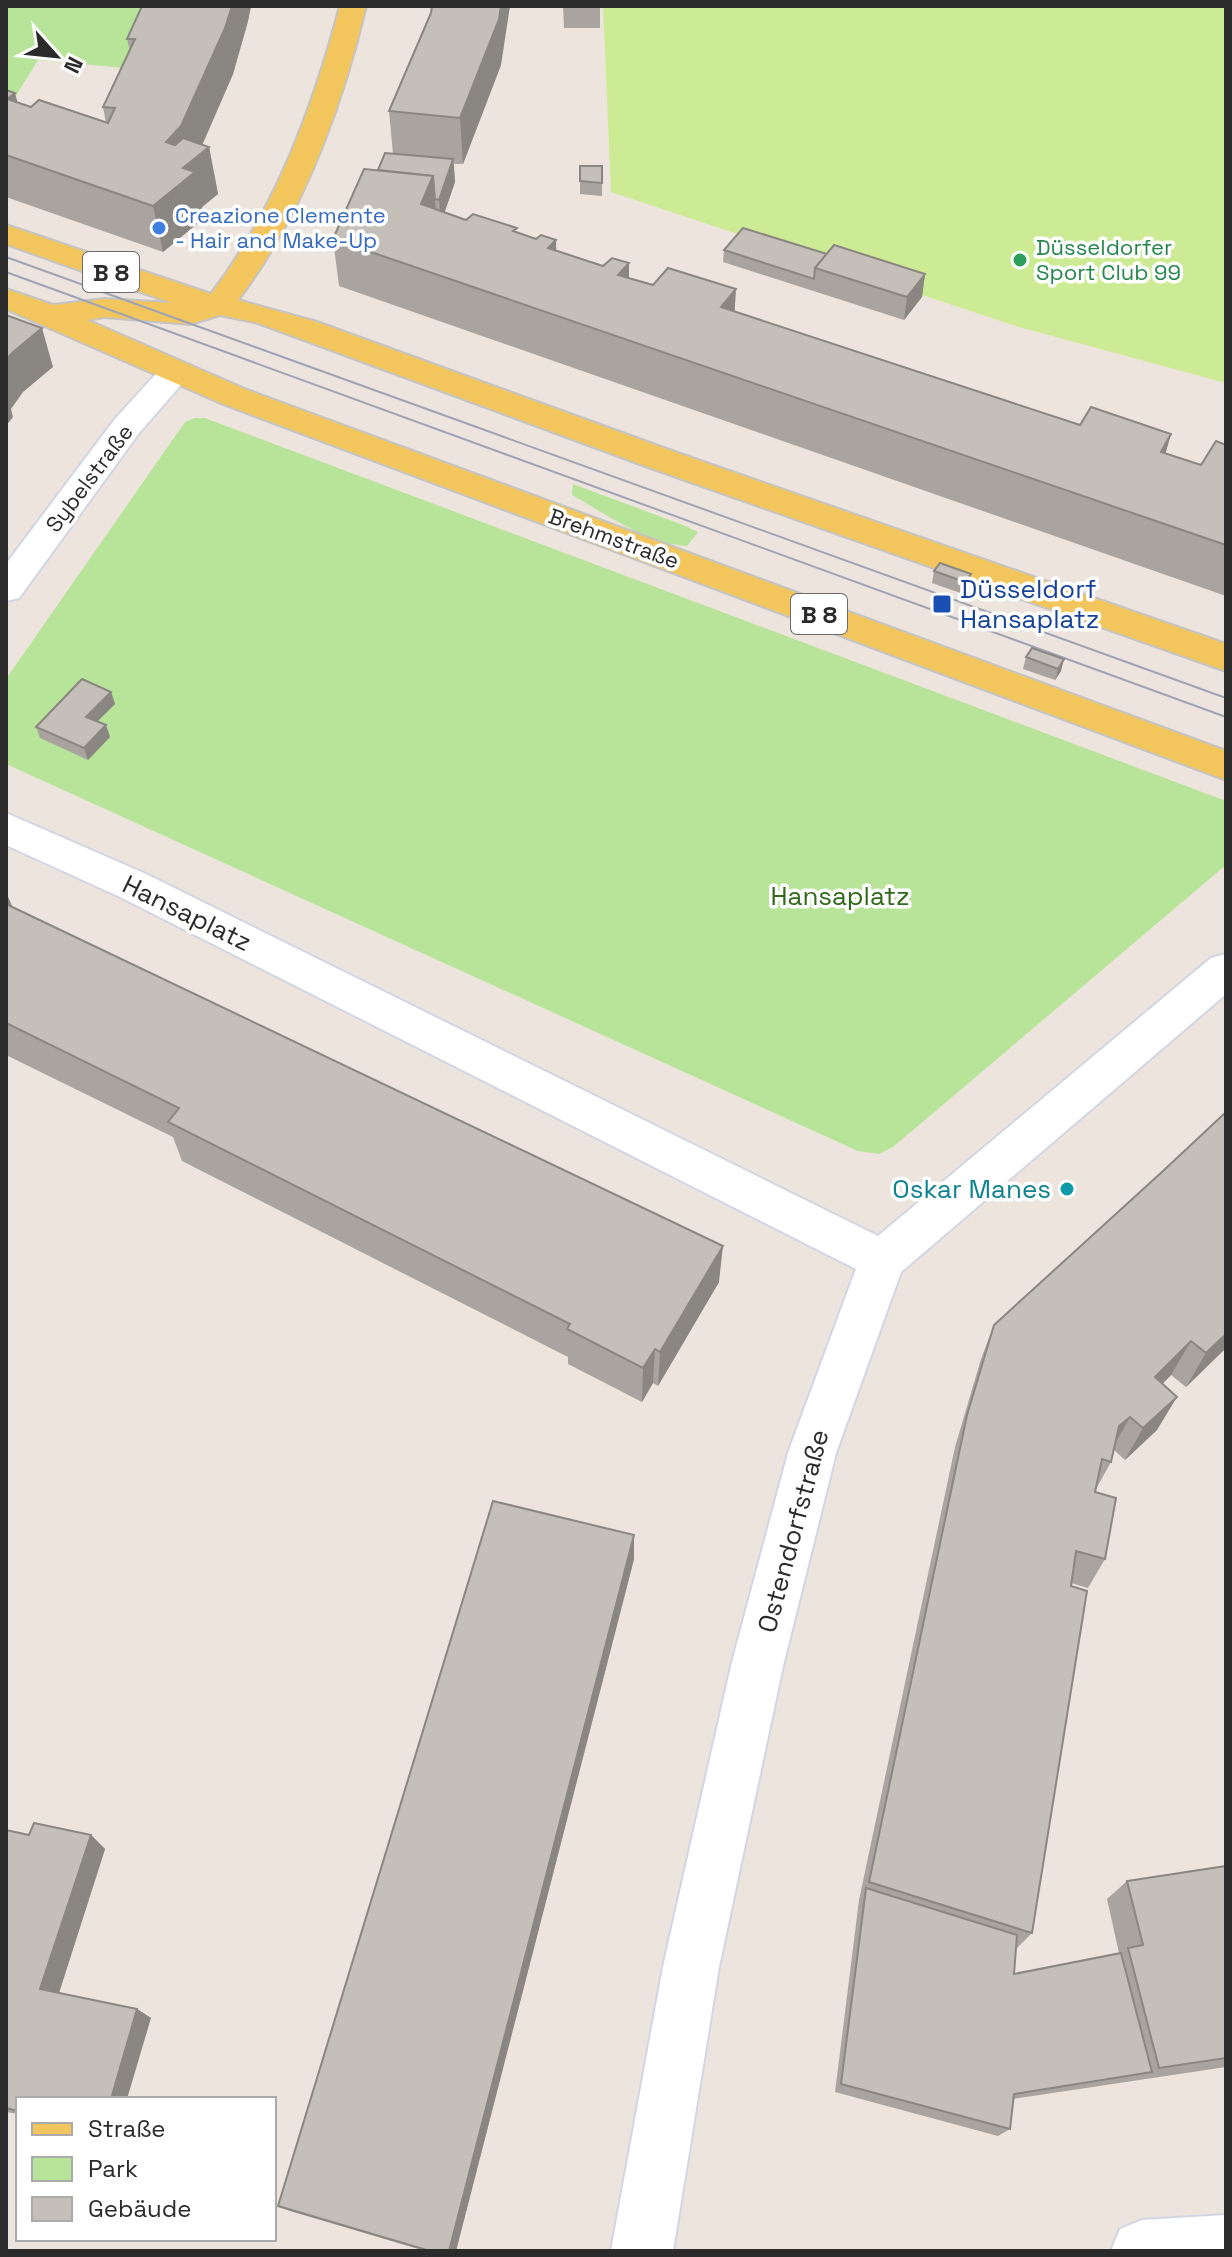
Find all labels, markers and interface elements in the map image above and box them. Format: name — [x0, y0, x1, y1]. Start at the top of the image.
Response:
north arrow — [16, 16, 96, 96]
text: N — [58, 52, 90, 78]
place label: Creazione Clemente - Hair and Make-Up — [175, 201, 386, 254]
marker: Creazione Clemente - Hair and Make-Up — [150, 219, 168, 237]
place label: Düsseldorfer Sport Club 99 — [1036, 233, 1181, 286]
marker: Düsseldorfer Sport Club 99 — [1011, 251, 1029, 269]
road number: B 8 — [83, 252, 139, 292]
street label: Sybelstraße — [39, 418, 139, 538]
street label: Brehmstraße — [545, 501, 683, 575]
place label: Düsseldorf Hansaplatz — [960, 572, 1099, 636]
marker: Düsseldorf Hansaplatz — [931, 593, 953, 615]
road number: B 8 — [791, 594, 847, 634]
street label: Hansaplatz — [117, 867, 257, 959]
park label: Hansaplatz — [770, 879, 910, 913]
place label: Oskar Manes — [892, 1172, 1051, 1206]
marker: Oskar Manes — [1058, 1180, 1076, 1198]
street label: Ostendorfstraße — [750, 1426, 836, 1636]
legend — [16, 2097, 276, 2241]
text: Straße — [88, 2113, 165, 2144]
text: Park — [88, 2153, 138, 2184]
text: Gebäude — [88, 2193, 191, 2224]

